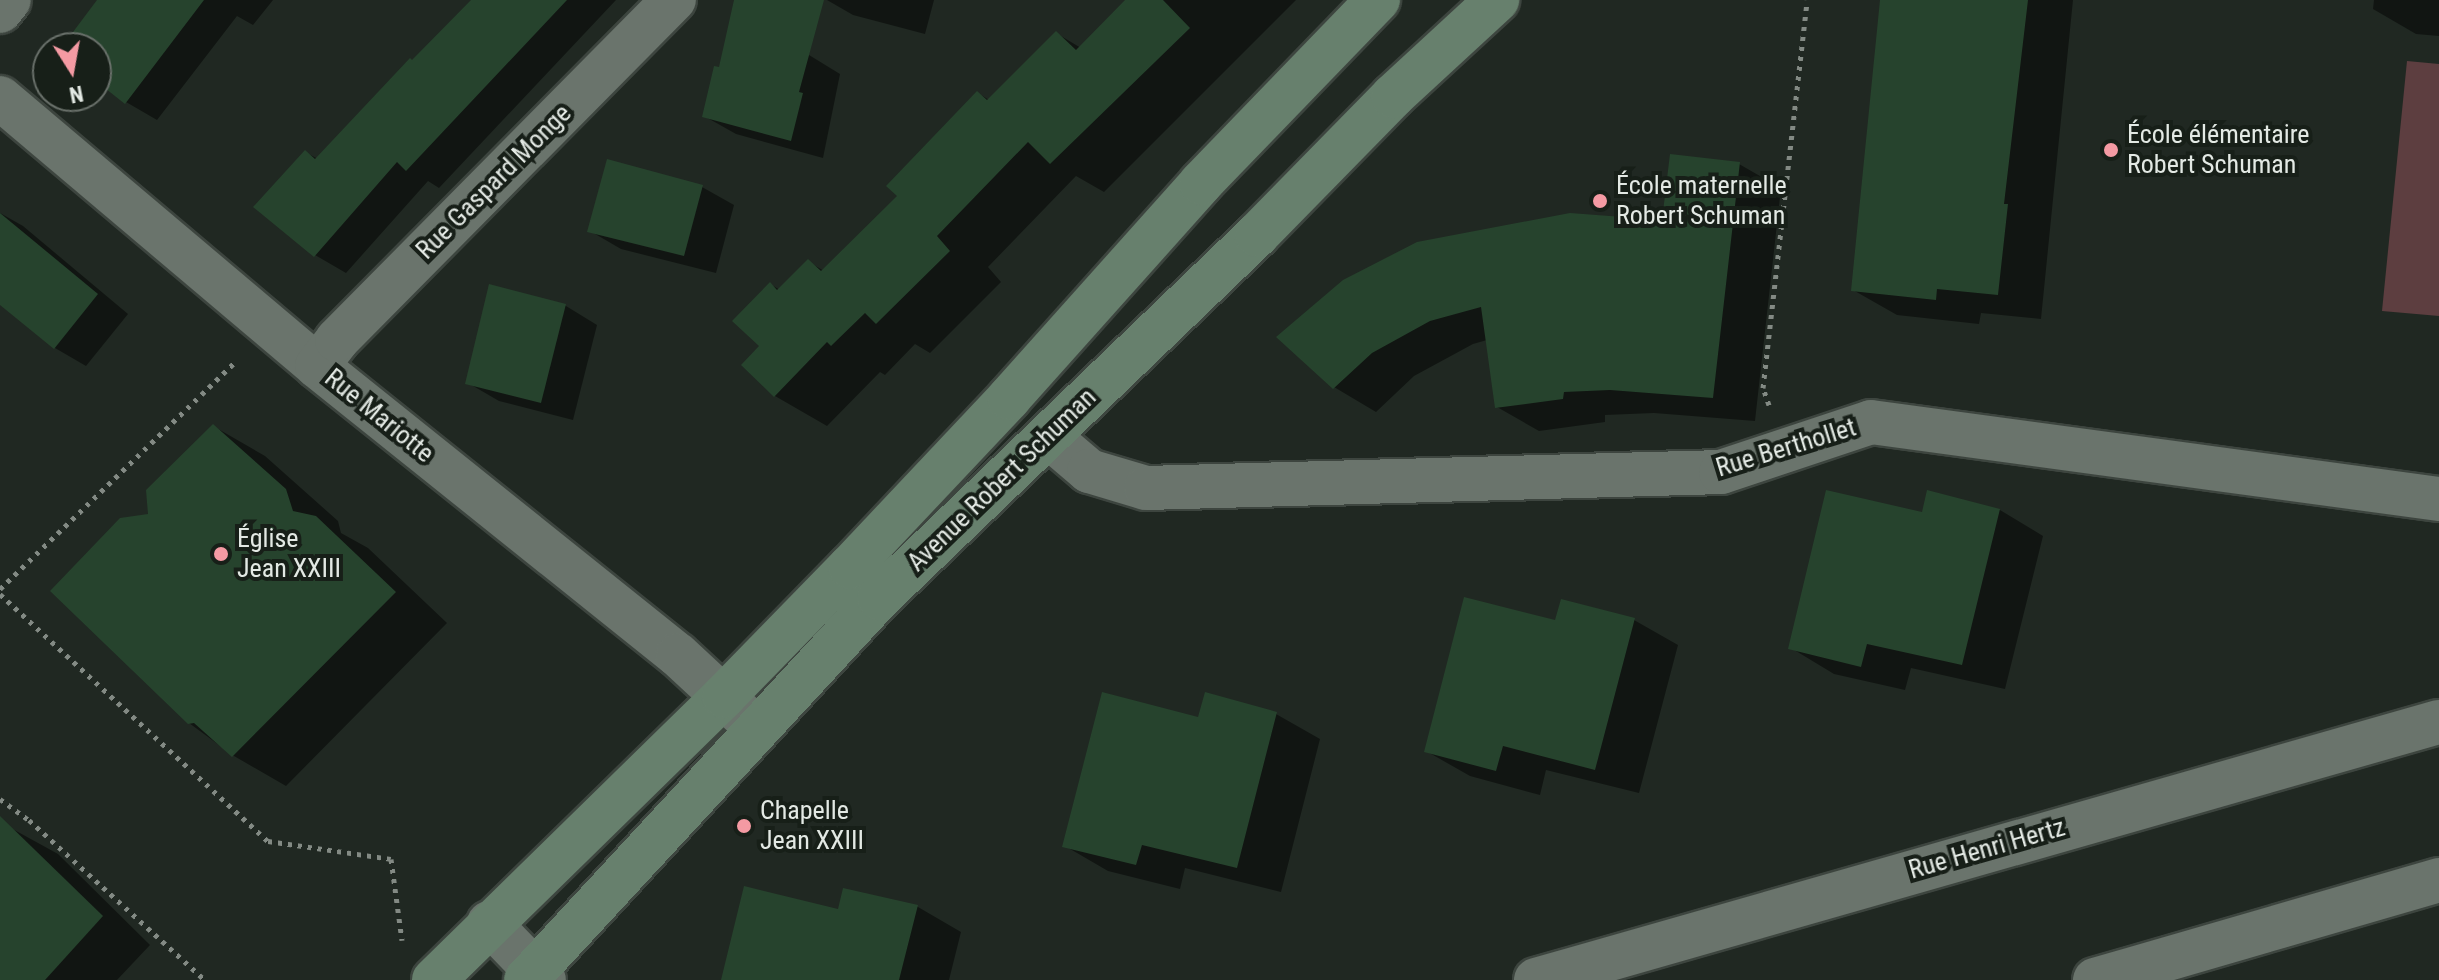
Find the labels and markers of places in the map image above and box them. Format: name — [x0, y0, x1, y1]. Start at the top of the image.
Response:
place label: École élémentaire Robert Schuman — [2127, 119, 2310, 180]
marker: École élémentaire Robert Schuman — [2102, 141, 2120, 159]
place label: École maternelle Robert Schuman — [1616, 170, 1787, 232]
marker: École maternelle Robert Schuman — [1591, 192, 1609, 210]
place label: Église Jean XXIII — [237, 523, 341, 584]
marker: Église Jean XXIII — [212, 545, 230, 563]
place label: Chapelle Jean XXIII — [760, 795, 864, 856]
marker: Chapelle Jean XXIII — [735, 817, 753, 835]

